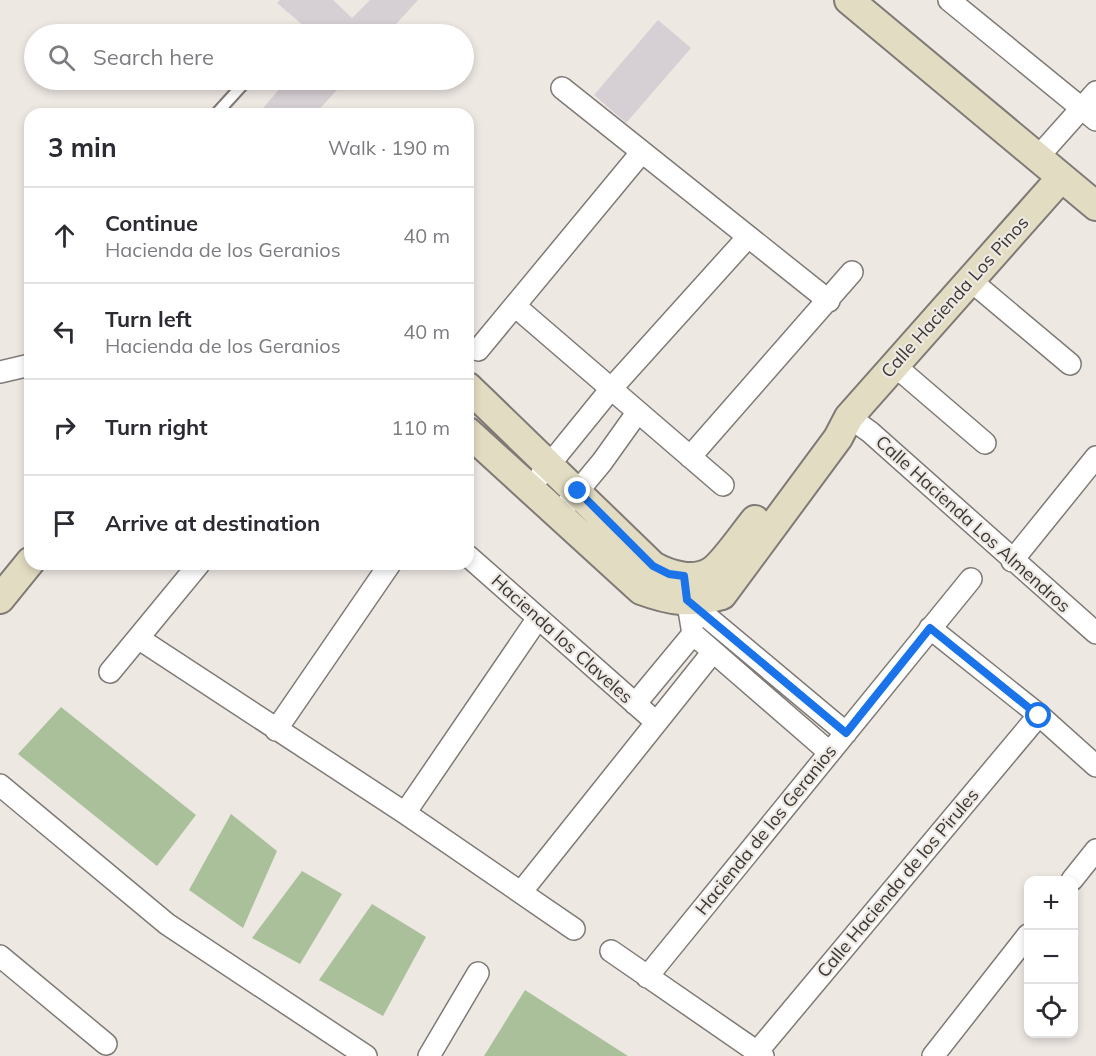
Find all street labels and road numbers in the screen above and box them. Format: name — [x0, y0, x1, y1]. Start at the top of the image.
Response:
street label: Calle Hacienda Los Pinos — [876, 211, 1033, 382]
street label: Calle Hacienda Los Almendros — [871, 430, 1075, 617]
street label: Hacienda los Claveles — [487, 569, 638, 708]
street label: Hacienda de los Geranios — [690, 740, 841, 919]
street label: Calle Hacienda de los Pirules — [812, 783, 984, 982]

